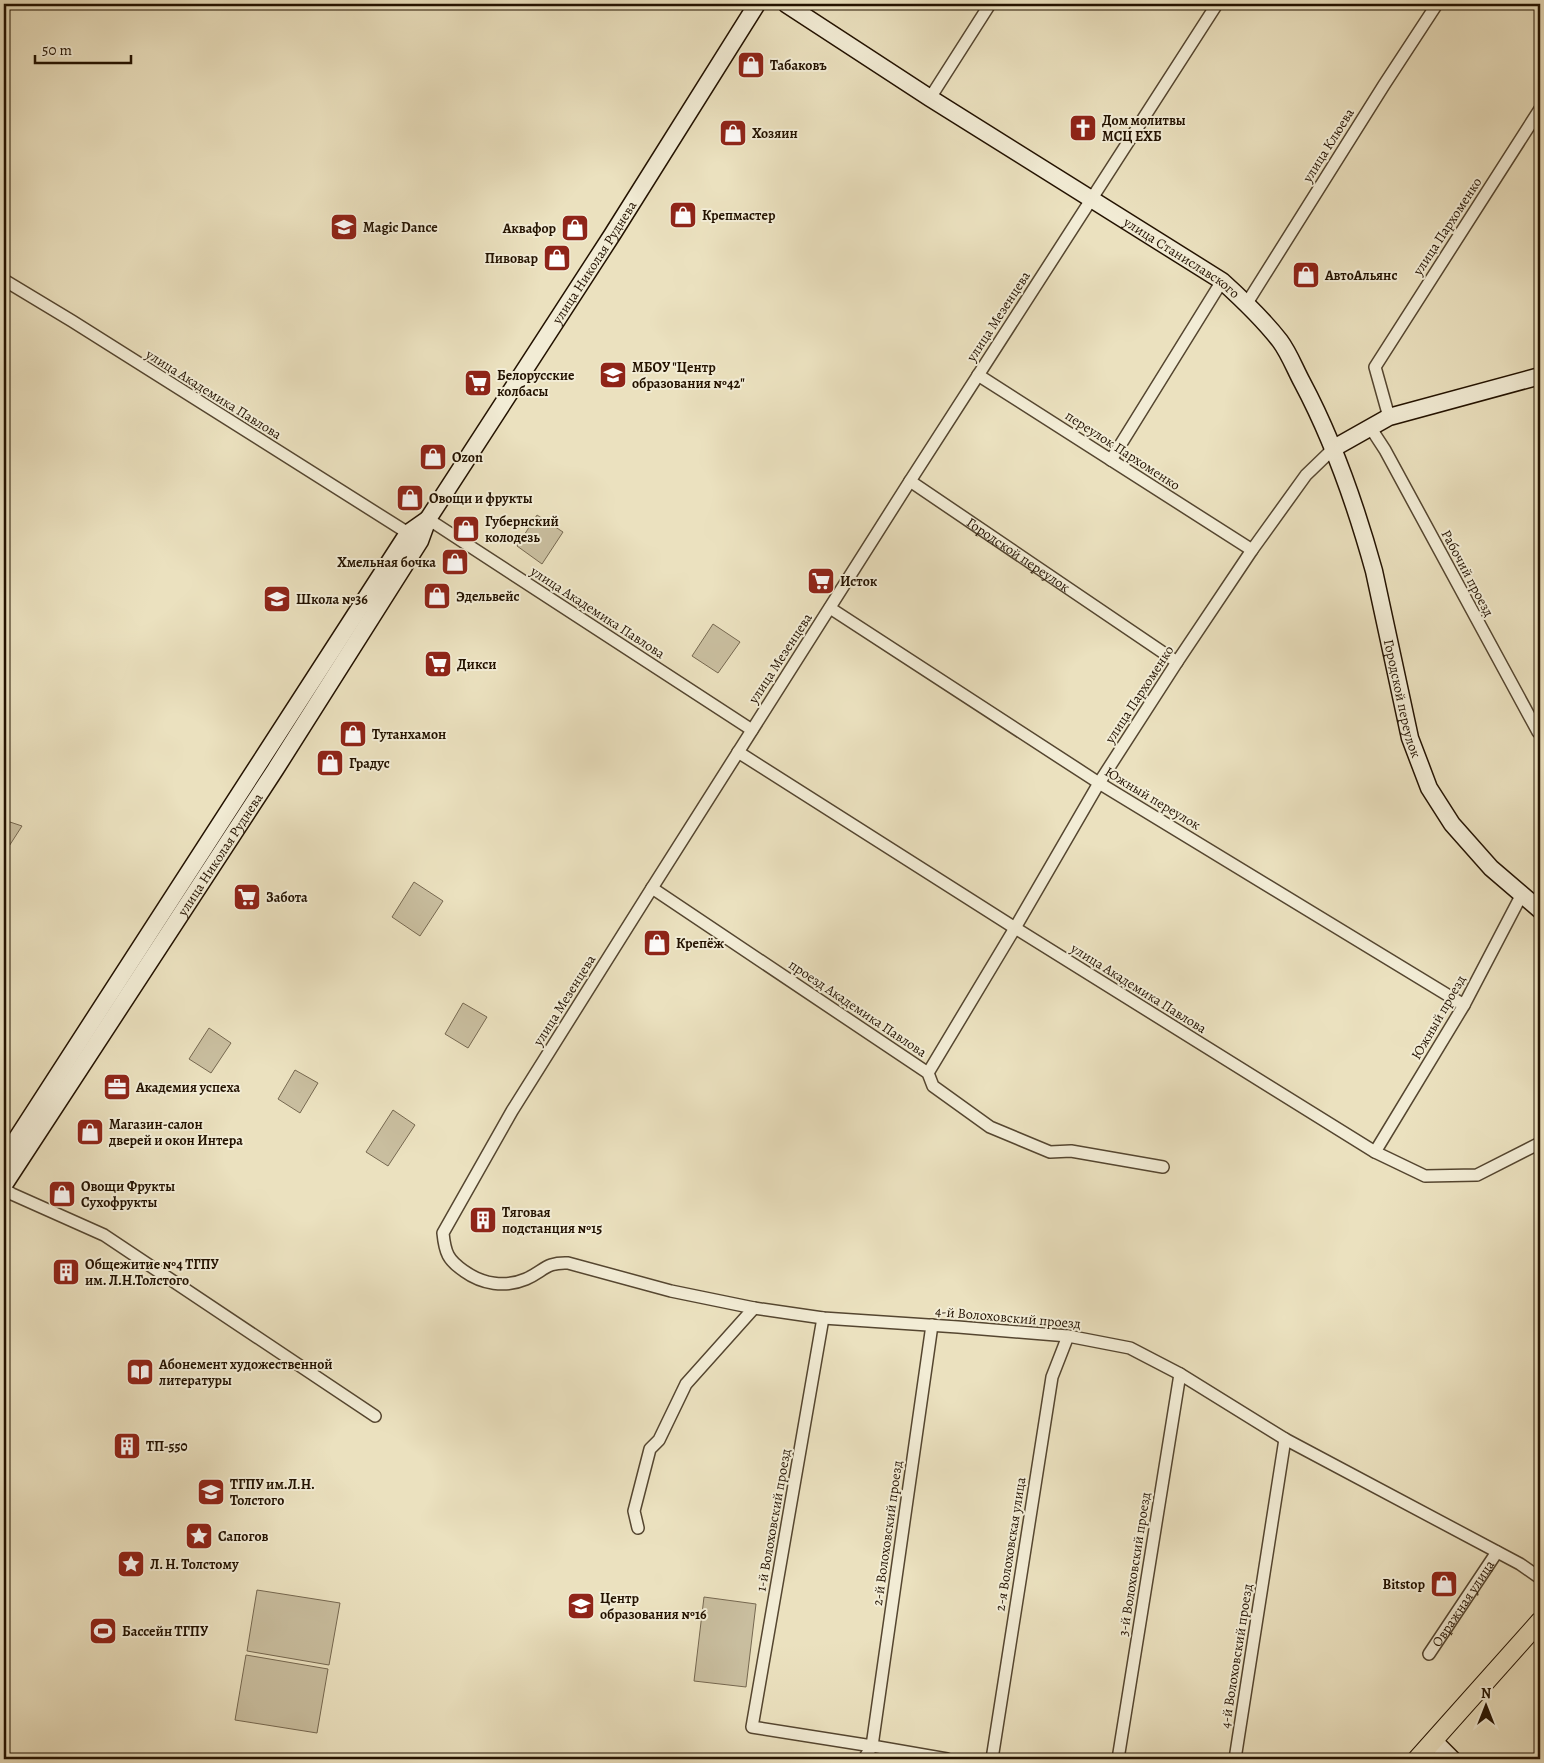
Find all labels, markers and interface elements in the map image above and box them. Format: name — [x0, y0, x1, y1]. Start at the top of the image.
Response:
scale bar — [35, 32, 131, 64]
text: 50 m — [42, 40, 72, 60]
shop icon: Табаковъ — [736, 50, 766, 80]
place label: Табаковъ — [770, 56, 827, 75]
street label: улица Клюева — [1298, 104, 1359, 187]
place label: Дом молитвы МСЦ ЕХБ — [1102, 111, 1186, 146]
church icon: Дом молитвы МСЦ ЕХБ — [1068, 113, 1098, 143]
shop icon: Хозяин — [718, 118, 748, 148]
place label: Хозяин — [752, 124, 798, 143]
street label: улица Пархоменко — [1408, 174, 1486, 280]
street label: улица Николая Руднева — [547, 197, 641, 329]
shop icon: Крепмастер — [668, 200, 698, 230]
place label: Крепмастер — [702, 206, 776, 225]
school or university icon: Magic Dance — [329, 212, 359, 242]
street label: улица Станиславского — [1119, 212, 1244, 303]
shop icon: Аквафор — [560, 213, 590, 243]
place label: Magic Dance — [363, 218, 438, 237]
place label: Аквафор — [502, 219, 557, 238]
shop icon: Пивовар — [542, 243, 572, 273]
place label: Пивовар — [485, 249, 539, 268]
shop icon: АвтоАльянс — [1291, 260, 1321, 290]
place label: АвтоАльянс — [1324, 266, 1397, 285]
street label: улица Мезенцева — [962, 267, 1035, 366]
street label: улица Академика Павлова — [141, 344, 286, 444]
place label: МБОУ "Центр образования №42" — [632, 358, 745, 393]
school or university icon: МБОУ "Центр образования №42" — [598, 360, 628, 390]
place label: Белорусские колбасы — [497, 366, 575, 401]
supermarket icon: Белорусские колбасы — [463, 368, 493, 398]
street label: переулок Пархоменко — [1062, 406, 1184, 495]
shop icon: Ozon — [418, 442, 448, 472]
place label: Ozon — [452, 448, 483, 467]
shop icon: Овощи и фрукты — [395, 483, 425, 513]
place label: Овощи и фрукты — [429, 489, 533, 508]
place label: Губернский колодезь — [485, 512, 559, 547]
street label: Городской переулок — [963, 513, 1074, 597]
shop icon: Губернский колодезь — [451, 514, 481, 544]
street label: Рабочий проезд — [1437, 526, 1499, 620]
shop icon: Хмельная бочка — [440, 547, 470, 577]
place label: Хмельная бочка — [337, 553, 436, 572]
street label: улица Академика Павлова — [526, 561, 669, 663]
supermarket icon: Исток — [806, 566, 836, 596]
place label: Исток — [840, 572, 878, 591]
shop icon: Эдельвейс — [422, 581, 452, 611]
school or university icon: Школа №36 — [262, 584, 292, 614]
place label: Эдельвейс — [456, 587, 520, 606]
place label: Школа №36 — [296, 590, 368, 609]
street label: улица Мезенцева — [744, 609, 817, 708]
street label: Городской переулок — [1379, 638, 1426, 761]
street label: улица Пархоменко — [1100, 642, 1178, 748]
supermarket icon: Дикси — [423, 649, 453, 679]
place label: Дикси — [457, 655, 497, 674]
shop icon: Тутанхамон — [338, 719, 368, 749]
place label: Тутанхамон — [372, 725, 446, 744]
shop icon: Градус — [315, 748, 345, 778]
place label: Градус — [349, 754, 390, 773]
street label: Южный переулок — [1101, 762, 1204, 835]
street label: улица Николая Руднева — [173, 789, 268, 920]
supermarket icon: Забота — [232, 882, 262, 912]
place label: Забота — [266, 888, 308, 907]
shop icon: Крепёж — [642, 928, 672, 958]
place label: Крепёж — [676, 934, 724, 953]
street label: улица Академика Павлова — [1066, 938, 1211, 1038]
street label: улица Мезенцева — [528, 951, 600, 1050]
street label: проезд Академика Павлова — [785, 955, 931, 1062]
street label: Южный проезд — [1407, 971, 1470, 1063]
office icon: Академия успеха — [102, 1072, 132, 1102]
place label: Академия успеха — [135, 1078, 241, 1097]
place label: Магазин-салон дверей и окон Интера — [108, 1115, 243, 1150]
shop icon: Магазин-салон дверей и окон Интера — [75, 1117, 105, 1147]
place label: Овощи Фрукты Сухофрукты — [81, 1177, 175, 1212]
shop icon: Овощи Фрукты Сухофрукты — [47, 1179, 77, 1209]
place label: Тяговая подстанция №15 — [502, 1203, 602, 1238]
building icon: Тяговая подстанция №15 — [468, 1205, 498, 1235]
place label: Общежитие №4 ТГПУ им. Л.Н.Толстого — [85, 1255, 220, 1290]
building icon: Общежитие №4 ТГПУ им. Л.Н.Толстого — [51, 1257, 81, 1287]
street label: 4-й Волоховский проезд — [934, 1302, 1082, 1333]
place label: Абонемент художественной литературы — [158, 1355, 333, 1390]
library icon: Абонемент художественной литературы — [125, 1357, 155, 1387]
building icon: ТП-550 — [112, 1431, 142, 1461]
place label: ТП-550 — [146, 1437, 188, 1456]
street label: 1-й Волоховский проезд — [752, 1447, 795, 1593]
street label: 2-й Волоховский проезд — [868, 1459, 907, 1607]
place label: ТГПУ им.Л.Н. Толстого — [230, 1475, 315, 1510]
street label: 2-я Волоховская улица — [991, 1475, 1031, 1612]
school or university icon: ТГПУ им.Л.Н. Толстого — [196, 1477, 226, 1507]
street label: 3-й Волоховский проезд — [1114, 1491, 1155, 1638]
place icon: Сапогов — [184, 1521, 214, 1551]
place label: Сапогов — [218, 1527, 269, 1546]
place icon: Л. Н. Толстому — [116, 1549, 146, 1579]
place label: Л. Н. Толстому — [150, 1555, 239, 1574]
street label: Овражная улица — [1427, 1556, 1499, 1651]
shop icon: Bitstop — [1429, 1569, 1459, 1599]
place label: Bitstop — [1382, 1575, 1425, 1594]
street label: 4-й Волоховский проезд — [1216, 1582, 1257, 1730]
place label: Центр образования №16 — [600, 1589, 707, 1624]
school or university icon: Центр образования №16 — [566, 1591, 596, 1621]
sports icon: Бассейн ТГПУ — [88, 1616, 118, 1646]
place label: Бассейн ТГПУ — [122, 1622, 209, 1641]
north arrow — [1462, 1680, 1512, 1730]
text: N — [1481, 1684, 1491, 1703]

